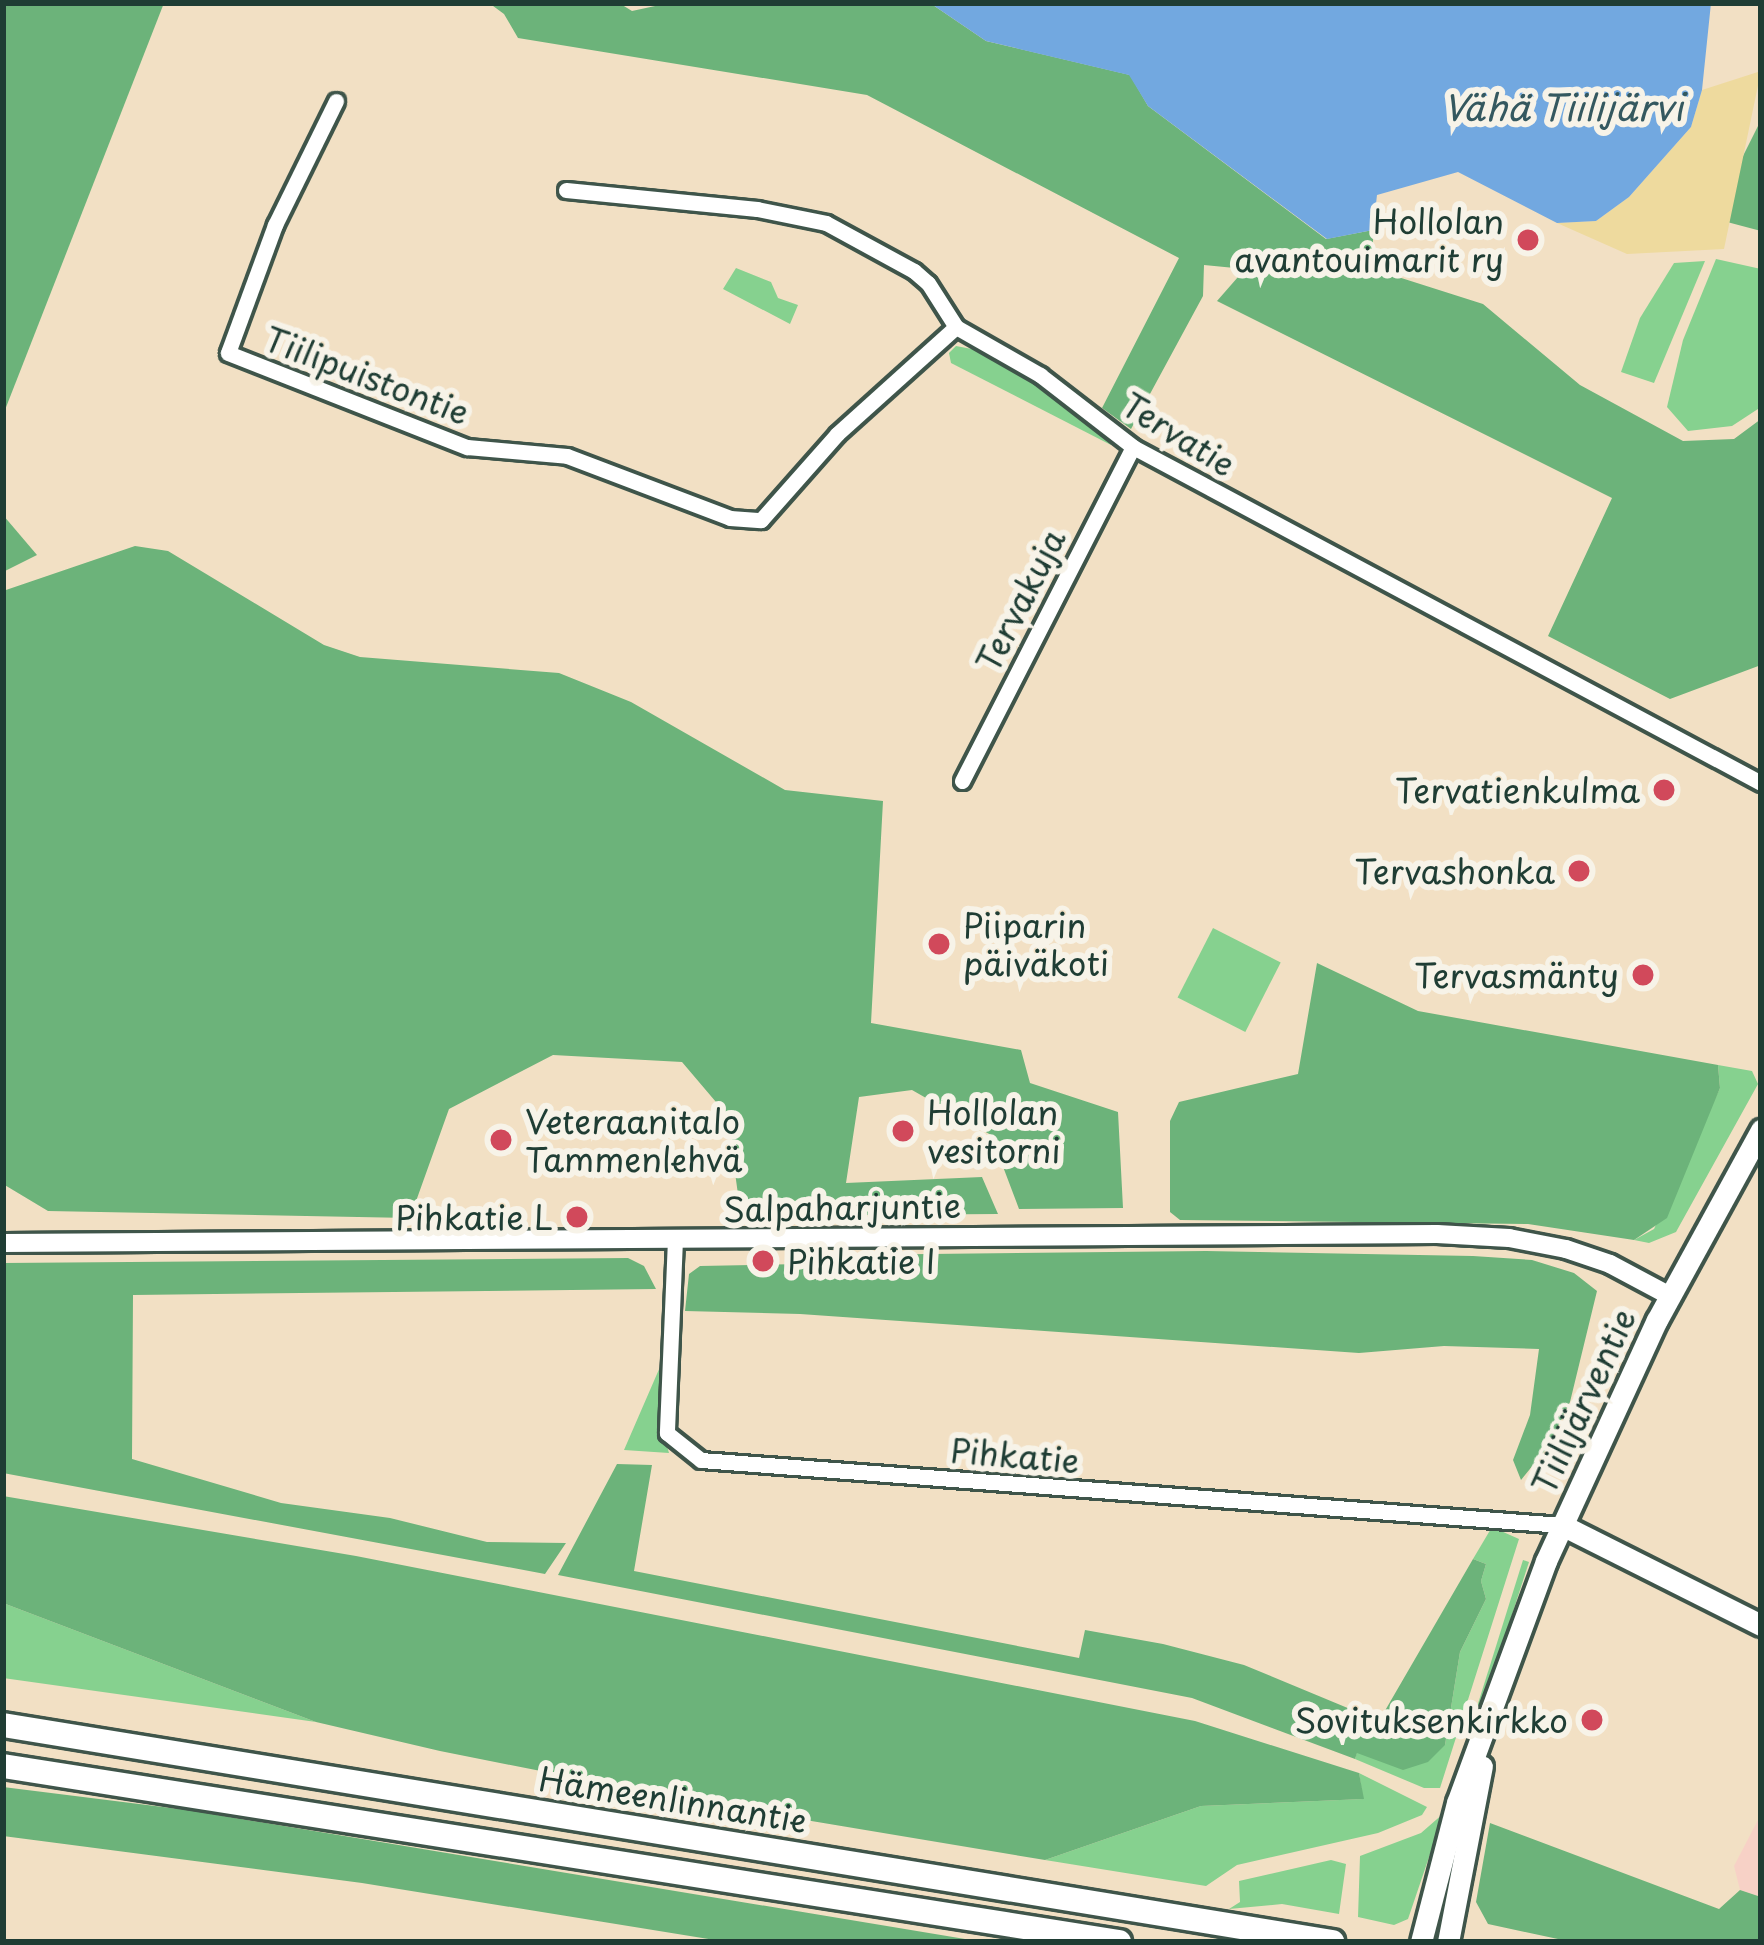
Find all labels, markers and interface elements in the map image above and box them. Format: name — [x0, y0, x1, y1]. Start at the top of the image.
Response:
water label: Vähä Tiilijärvi — [1443, 85, 1683, 129]
place label: Hollolan avantouimarit ry — [1234, 201, 1504, 279]
marker: Hollolan avantouimarit ry — [1515, 227, 1541, 253]
street label: Tiilipuistontie — [259, 318, 475, 432]
street label: Tervatie — [1115, 384, 1243, 484]
street label: Tervakuja — [967, 522, 1073, 678]
place label: Tervatienkulma — [1395, 770, 1640, 810]
marker: Tervatienkulma — [1651, 777, 1677, 803]
place label: Tervashonka — [1355, 851, 1555, 891]
marker: Tervashonka — [1566, 858, 1592, 884]
place label: Piiparin päiväkoti — [963, 905, 1109, 983]
marker: Piiparin päiväkoti — [926, 931, 952, 957]
place label: Tervasmänty — [1414, 955, 1619, 995]
marker: Tervasmänty — [1630, 962, 1656, 988]
place label: Hollolan vesitorni — [927, 1092, 1061, 1170]
place label: Veteraanitalo Tammenlehvä — [525, 1101, 742, 1179]
marker: Hollolan vesitorni — [890, 1118, 916, 1144]
marker: Veteraanitalo Tammenlehvä — [488, 1127, 514, 1153]
street label: Salpaharjuntie — [723, 1185, 961, 1229]
place label: Pihkatie L — [394, 1197, 553, 1237]
marker: Pihkatie L — [564, 1204, 590, 1230]
place label: Pihkatie I — [787, 1241, 937, 1281]
marker: Pihkatie I — [750, 1248, 776, 1274]
street label: Tiilijärventie — [1523, 1302, 1643, 1500]
street label: Pihkatie — [949, 1430, 1081, 1480]
place label: Sovituksenkirkko — [1294, 1700, 1568, 1740]
marker: Sovituksenkirkko — [1579, 1707, 1605, 1733]
street label: Hämeenlinnantie — [536, 1758, 810, 1840]

